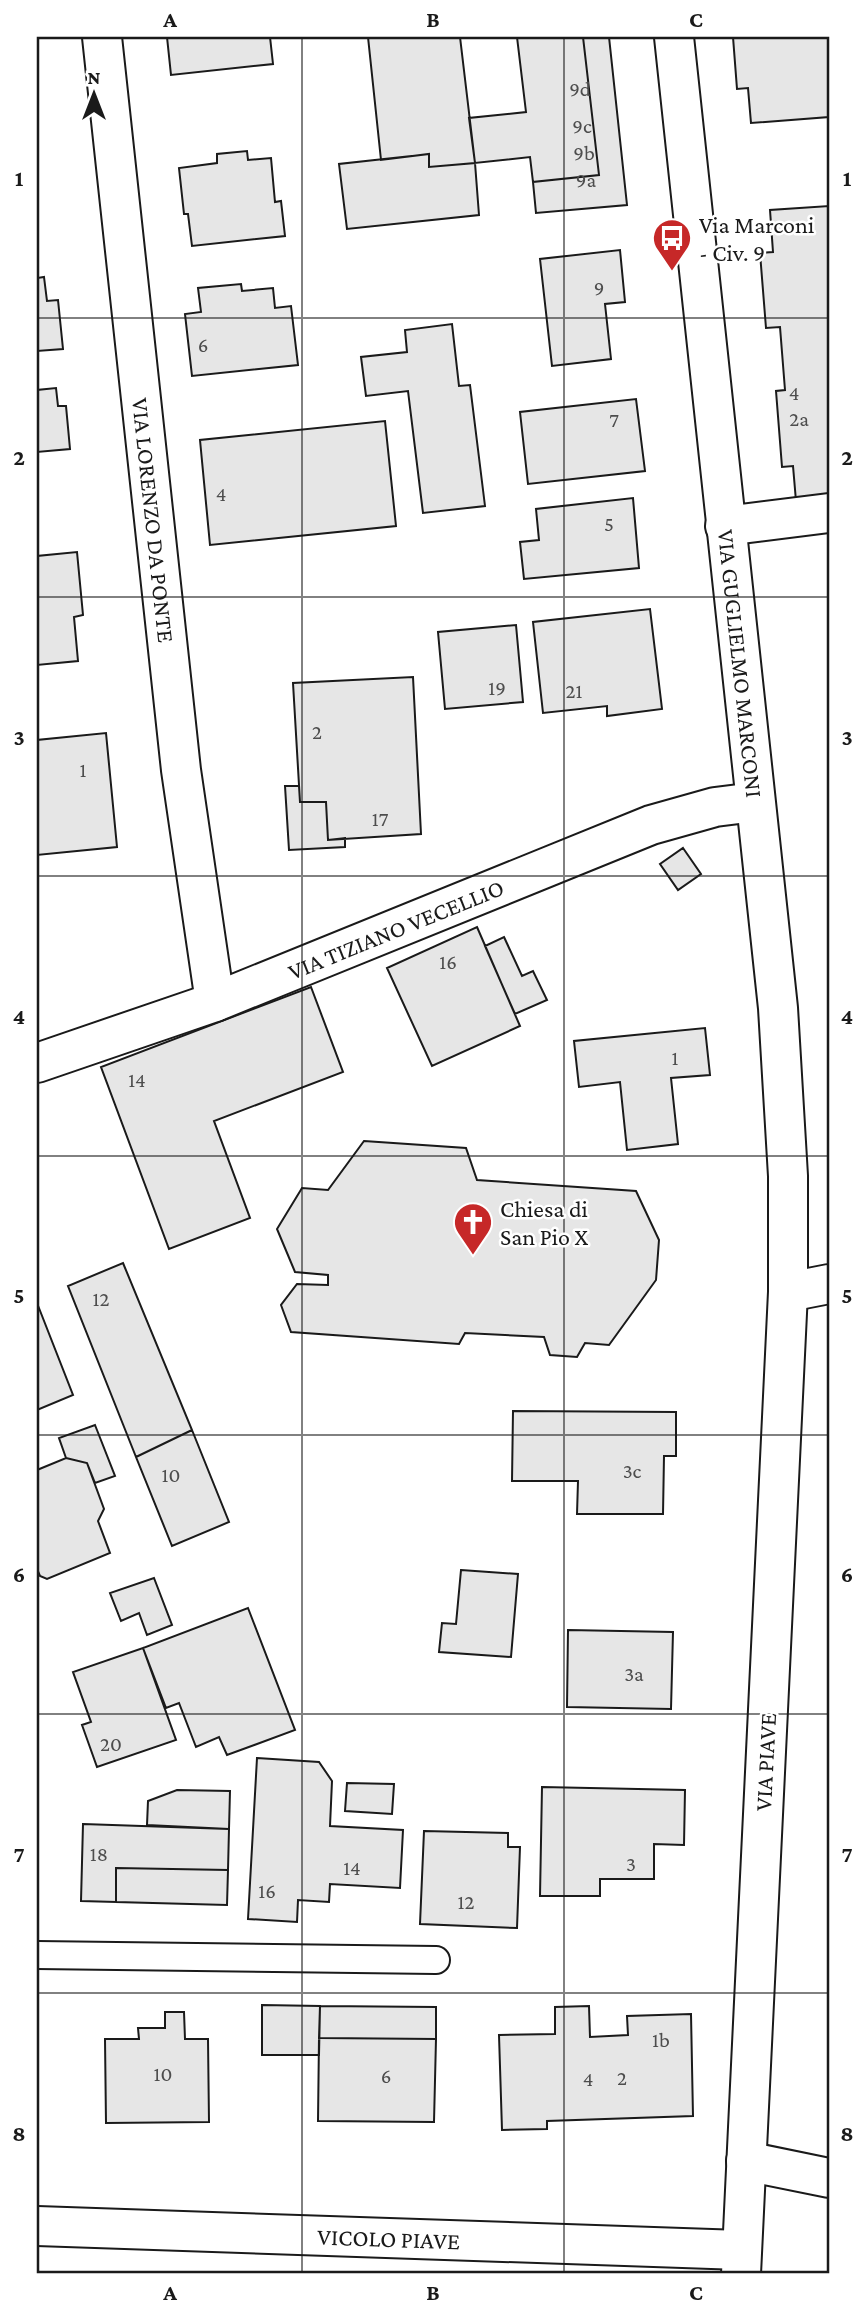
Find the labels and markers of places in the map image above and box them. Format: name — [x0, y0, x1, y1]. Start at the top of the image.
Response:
place label: Via Marconi - Civ. 9 — [699, 211, 814, 266]
bus stop icon: Via Marconi - Civ. 9 — [651, 217, 693, 272]
place label: Chiesa di San Pio X — [500, 1195, 588, 1250]
church icon: Chiesa di San Pio X — [452, 1201, 494, 1256]

